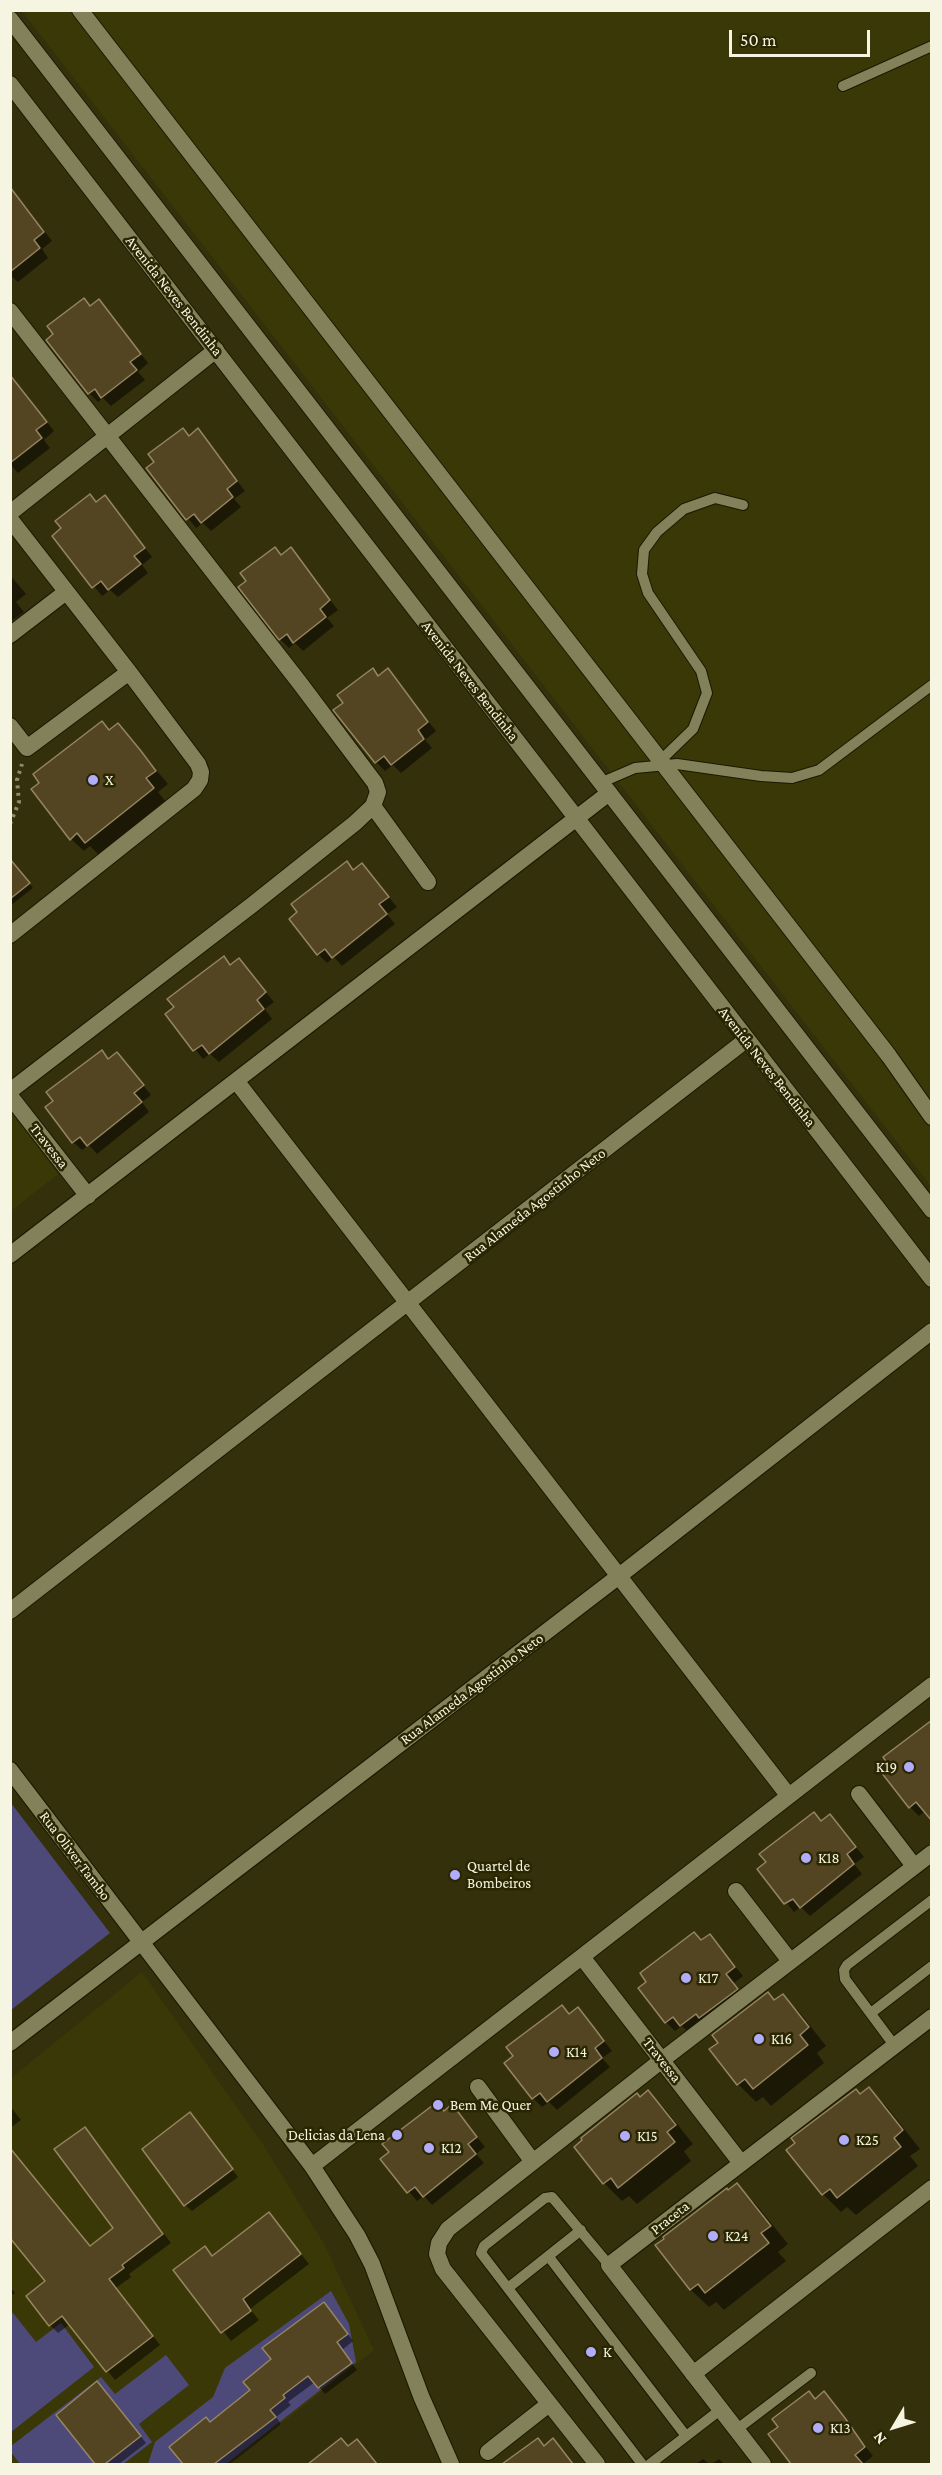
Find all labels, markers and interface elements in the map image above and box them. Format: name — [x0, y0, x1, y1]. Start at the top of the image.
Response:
scale bar — [732, 18, 873, 56]
text: 50 m — [740, 30, 777, 50]
street label: Avenida Neves Bendinha — [122, 232, 226, 360]
street label: Avenida Neves Bendinha — [418, 617, 522, 745]
place label: X — [105, 771, 114, 789]
marker: X — [86, 773, 100, 787]
street label: Avenida Neves Bendinha — [715, 1003, 819, 1131]
street label: Travessa — [26, 1120, 72, 1172]
street label: Rua Alameda Agostinho Neto — [461, 1144, 609, 1266]
street label: Rua Alameda Agostinho Neto — [397, 1629, 547, 1749]
place label: K19 — [876, 1758, 897, 1776]
marker: K19 — [902, 1760, 916, 1774]
street label: Rua Oliver Tambo — [36, 1808, 114, 1904]
place label: K18 — [818, 1849, 840, 1867]
marker: K18 — [799, 1851, 813, 1865]
place label: Quartel de Bombeiros — [467, 1857, 531, 1892]
marker: Quartel de Bombeiros — [448, 1868, 462, 1882]
place label: K17 — [698, 1969, 719, 1987]
marker: K17 — [679, 1971, 693, 1985]
place label: K16 — [771, 2030, 792, 2048]
marker: K16 — [752, 2032, 766, 2046]
street label: Travessa — [639, 2034, 685, 2086]
place label: K14 — [566, 2043, 587, 2061]
marker: K14 — [547, 2045, 561, 2059]
place label: Bem Me Quer — [450, 2096, 531, 2114]
marker: Bem Me Quer — [431, 2098, 445, 2112]
place label: Delicias da Lena — [288, 2126, 385, 2144]
place label: K15 — [637, 2127, 658, 2145]
marker: Delicias da Lena — [390, 2128, 404, 2142]
marker: K15 — [618, 2129, 632, 2143]
place label: K25 — [856, 2131, 879, 2149]
marker: K25 — [837, 2133, 851, 2147]
place label: K12 — [441, 2139, 462, 2157]
marker: K12 — [422, 2141, 436, 2155]
street label: Praceta — [647, 2197, 693, 2239]
place label: K24 — [725, 2227, 748, 2245]
marker: K24 — [706, 2229, 720, 2243]
place label: K — [603, 2343, 612, 2361]
marker: K — [584, 2345, 598, 2359]
north arrow — [864, 2397, 924, 2457]
place label: K13 — [830, 2419, 851, 2437]
marker: K13 — [811, 2421, 825, 2435]
text: N — [869, 2429, 889, 2448]

